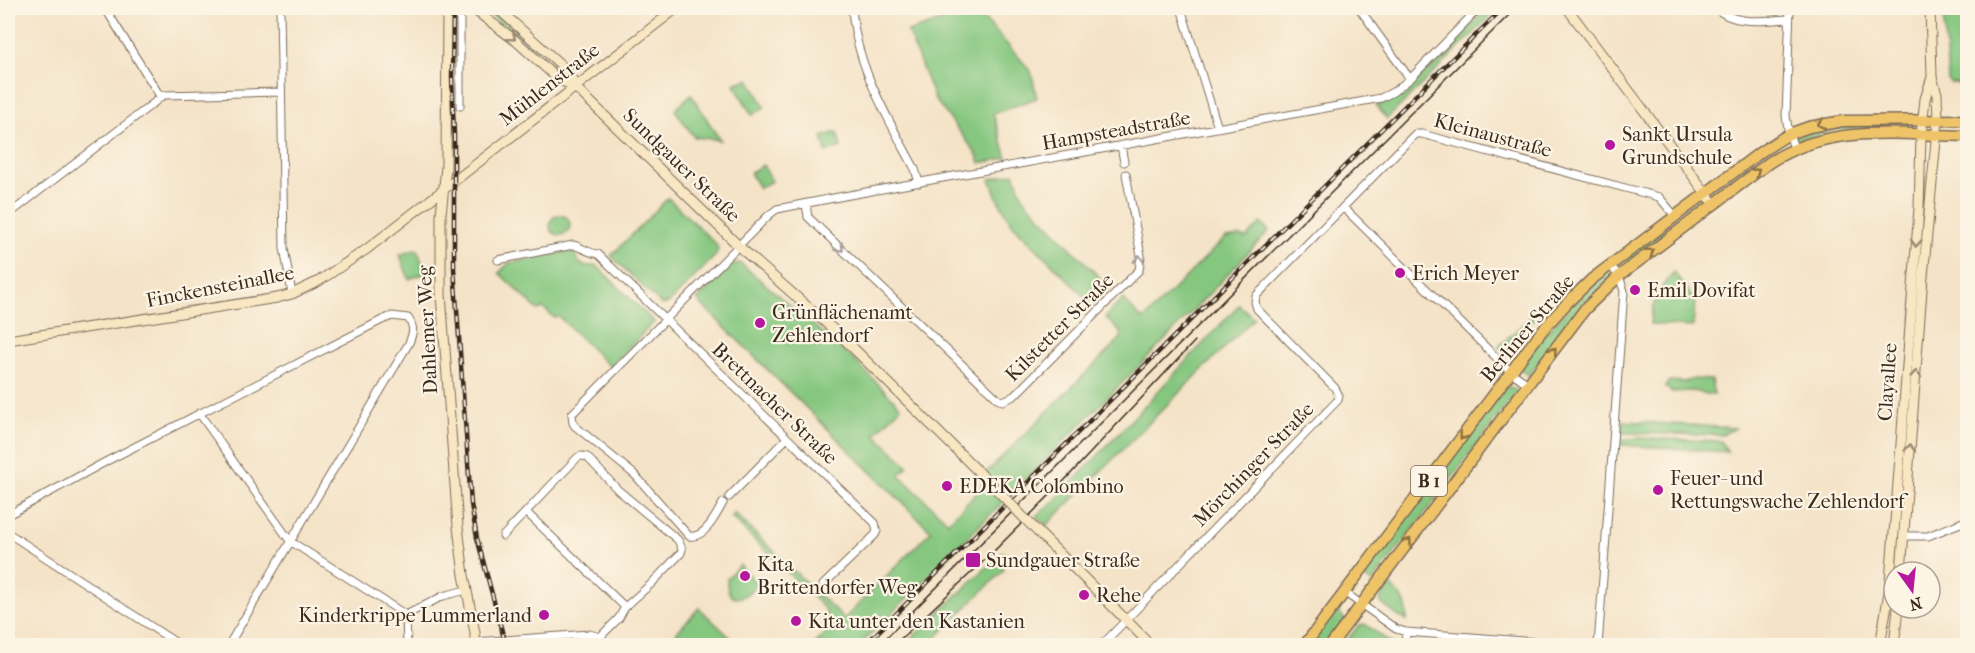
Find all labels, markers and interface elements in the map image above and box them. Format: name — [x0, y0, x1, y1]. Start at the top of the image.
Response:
one-way arrow — [505, 30, 516, 41]
street label: Mühlenstraße — [495, 38, 604, 131]
street label: Sundgauer Straße — [618, 104, 745, 227]
street label: Hampsteadstraße — [1040, 106, 1192, 155]
street label: Kleinaustraße — [1431, 109, 1554, 162]
one-way arrow — [1816, 117, 1826, 130]
place label: Sankt Ursula Grundschule — [1622, 123, 1733, 169]
marker: Sankt Ursula Grundschule — [1603, 138, 1617, 152]
one-way arrow — [1750, 168, 1761, 179]
one-way arrow — [1910, 238, 1923, 247]
one-way arrow — [834, 241, 844, 252]
one-way arrow — [1644, 248, 1655, 259]
one-way arrow — [1133, 254, 1146, 263]
street label: Finckensteinallee — [144, 261, 296, 312]
place label: Erich Meyer — [1412, 262, 1519, 285]
street label: Dahlemer Weg — [413, 265, 442, 395]
marker: Erich Meyer — [1393, 266, 1407, 280]
street label: Kilstetter Straße — [1001, 268, 1118, 386]
street label: Berliner Straße — [1476, 270, 1579, 387]
place label: Emil Dovifat — [1647, 279, 1756, 302]
marker: Emil Dovifat — [1628, 283, 1642, 297]
place label: Grünflächenamt Zehlendorf — [772, 301, 913, 347]
marker: Grünflächenamt Zehlendorf — [753, 316, 767, 330]
street label: Brettnacher Straße — [707, 338, 842, 469]
street label: Clayallee — [1873, 342, 1902, 422]
one-way arrow — [1545, 346, 1556, 357]
one-way arrow — [1909, 370, 1922, 379]
street label: Mörchinger Straße — [1188, 398, 1318, 531]
one-way arrow — [1459, 429, 1470, 440]
one-way arrow — [1903, 444, 1916, 453]
road number: B 1 — [1411, 466, 1447, 496]
place label: Feuer- und Rettungswache Zehlendorf — [1670, 467, 1909, 513]
place label: EDEKA Colombino — [959, 475, 1124, 498]
marker: EDEKA Colombino — [940, 479, 954, 493]
marker: Feuer- und Rettungswache Zehlendorf — [1651, 483, 1665, 497]
one-way arrow — [1401, 537, 1412, 548]
place label: Sundgauer Straße — [986, 549, 1140, 572]
marker: Sundgauer Straße — [964, 551, 982, 569]
place label: Kita Brittendorfer Weg — [757, 553, 918, 599]
north arrow — [1882, 560, 1942, 620]
marker: Kita Brittendorfer Weg — [738, 569, 752, 583]
place label: Rehe — [1096, 584, 1141, 607]
marker: Rehe — [1077, 588, 1091, 602]
text: N — [1907, 593, 1924, 615]
place label: Kinderkrippe Lummerland — [298, 604, 533, 627]
marker: Kinderkrippe Lummerland — [537, 608, 551, 622]
place label: Kita unter den Kastanien — [808, 610, 1025, 633]
marker: Kita unter den Kastanien — [789, 614, 803, 628]

